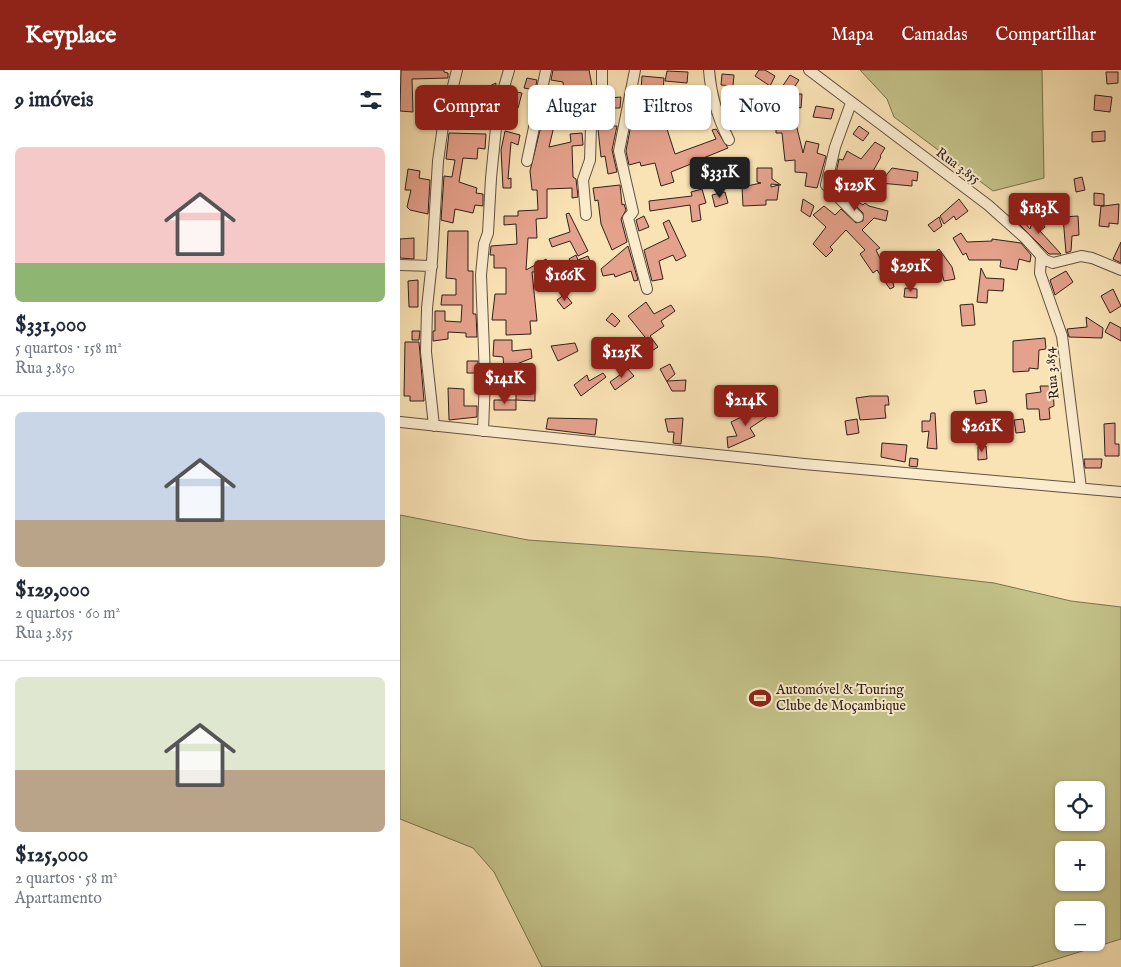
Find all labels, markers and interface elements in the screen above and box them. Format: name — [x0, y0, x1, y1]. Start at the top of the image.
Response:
text: Keyplace — [25, 20, 116, 51]
text: Mapa — [831, 24, 873, 47]
text: Camadas — [901, 24, 967, 47]
text: Compartilhar — [995, 24, 1096, 47]
chip: Comprar — [415, 85, 518, 130]
chip: Alugar — [528, 85, 615, 130]
chip: Filtros — [625, 85, 711, 130]
chip: Novo — [721, 85, 799, 130]
icon: filters — [357, 86, 385, 114]
text: 9 imóveis — [15, 87, 93, 114]
street label: Rua 3.855 — [932, 144, 984, 188]
pin: $331K — [685, 156, 755, 199]
text: $331K — [701, 163, 739, 183]
pin: $129K — [820, 170, 890, 212]
text: $129K — [835, 176, 875, 196]
icon: home — [155, 179, 245, 269]
pin: $183K — [1004, 192, 1074, 235]
text: $183K — [1020, 199, 1058, 219]
pin: $291K — [876, 250, 946, 293]
text: $291K — [891, 257, 931, 277]
pin: $166K — [530, 260, 600, 302]
text: $166K — [545, 266, 585, 286]
text: $331,000 — [15, 312, 87, 339]
pin: $125K — [587, 336, 657, 379]
text: 5 quartos · 158 m² — [15, 339, 122, 359]
text: $125K — [602, 343, 642, 363]
street label: Rua 3.854 — [1040, 346, 1064, 400]
text: Rua 3.850 — [15, 359, 75, 379]
pin: $141K — [470, 362, 540, 405]
text: $141K — [485, 369, 525, 389]
pin: $214K — [711, 384, 781, 427]
text: $214K — [725, 391, 767, 411]
pin: $261K — [947, 410, 1017, 453]
text: $261K — [962, 417, 1002, 437]
icon: home — [155, 445, 245, 535]
text: $129,000 — [15, 577, 90, 604]
text: 2 quartos · 60 m² — [15, 604, 120, 624]
text: Rua 3.855 — [15, 624, 73, 644]
place label: Automóvel & Touring Clube de Moçambique — [775, 681, 907, 715]
sports icon: Automóvel & Touring Clube de Moçambique — [747, 685, 773, 711]
icon: home — [155, 710, 245, 800]
map controls — [1055, 781, 1105, 951]
button: locate — [1055, 781, 1105, 831]
button: + — [1055, 841, 1105, 891]
text: $125,000 — [15, 842, 88, 869]
text: 2 quartos · 58 m² — [15, 869, 118, 889]
text: Apartamento — [15, 889, 102, 909]
button: − — [1055, 901, 1105, 951]

